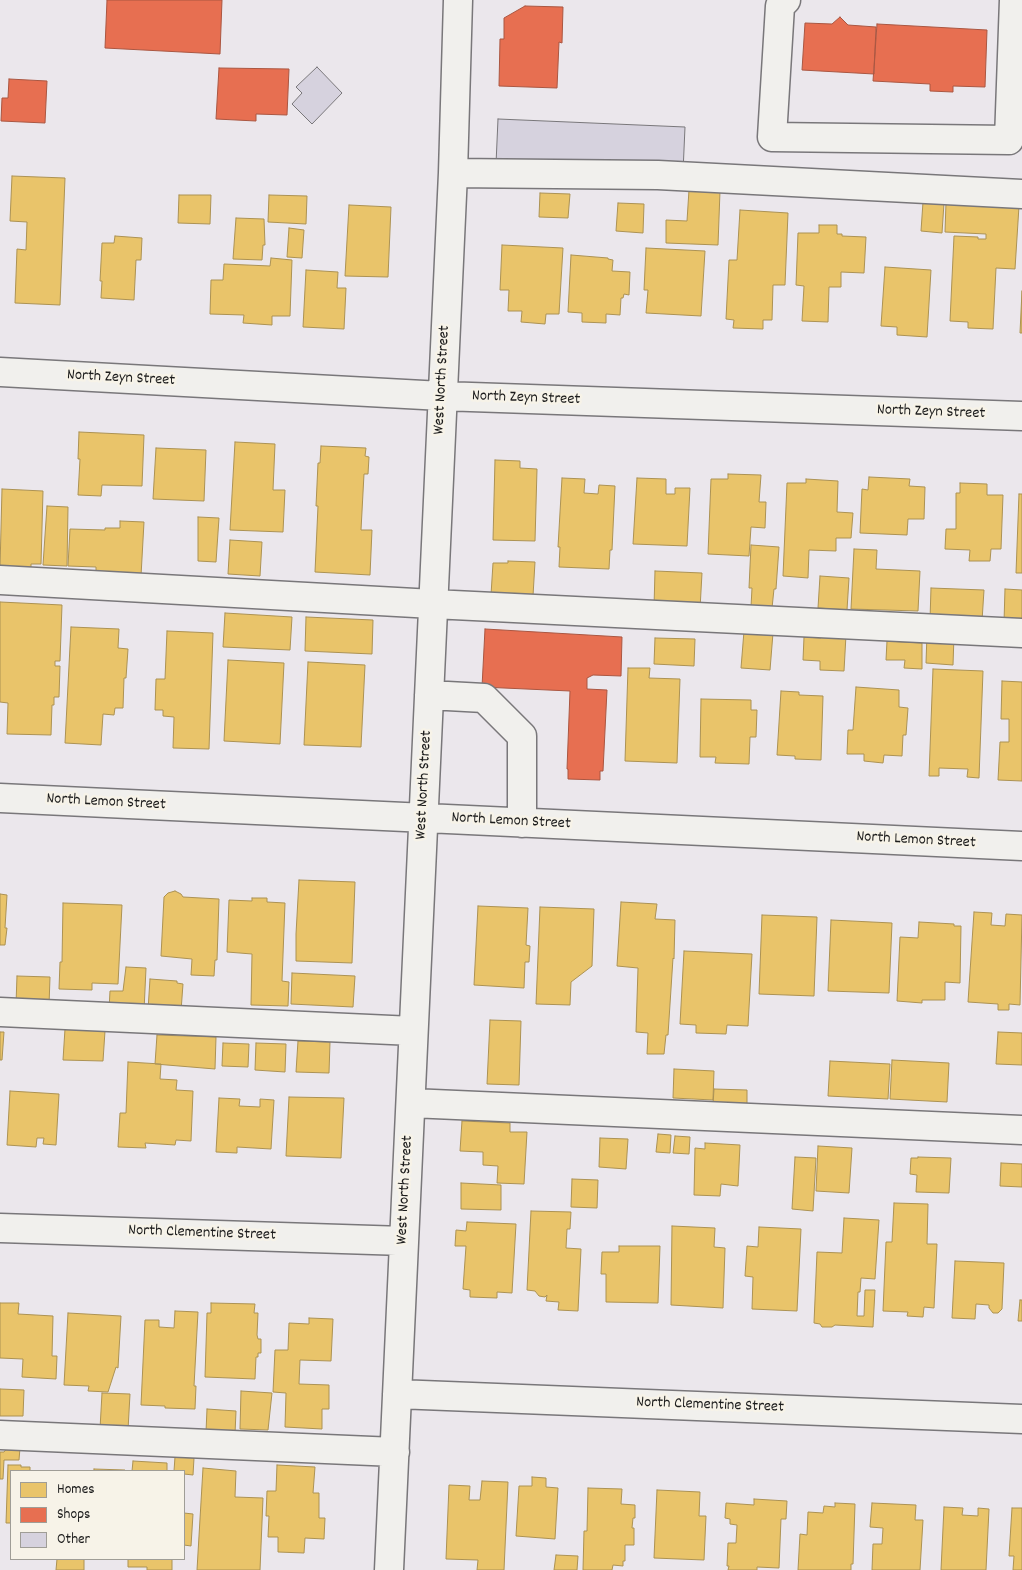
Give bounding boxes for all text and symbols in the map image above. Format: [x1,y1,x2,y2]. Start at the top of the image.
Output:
street label: West North Street [431,325,455,435]
street label: North Zeyn Street [66,367,176,391]
street label: North Zeyn Street [472,388,580,410]
street label: North Zeyn Street [877,402,985,424]
street label: West North Street [413,730,437,840]
street label: North Lemon Street [46,790,166,816]
street label: North Lemon Street [451,809,571,835]
street label: North Lemon Street [856,828,976,854]
street label: West North Street [394,1135,418,1245]
street label: North Clementine Street [128,1222,276,1246]
street label: North Clementine Street [636,1394,784,1418]
legend [10,1470,185,1560]
text: Homes [57,1479,95,1501]
text: Shops [57,1504,90,1526]
text: Other [57,1529,90,1551]

